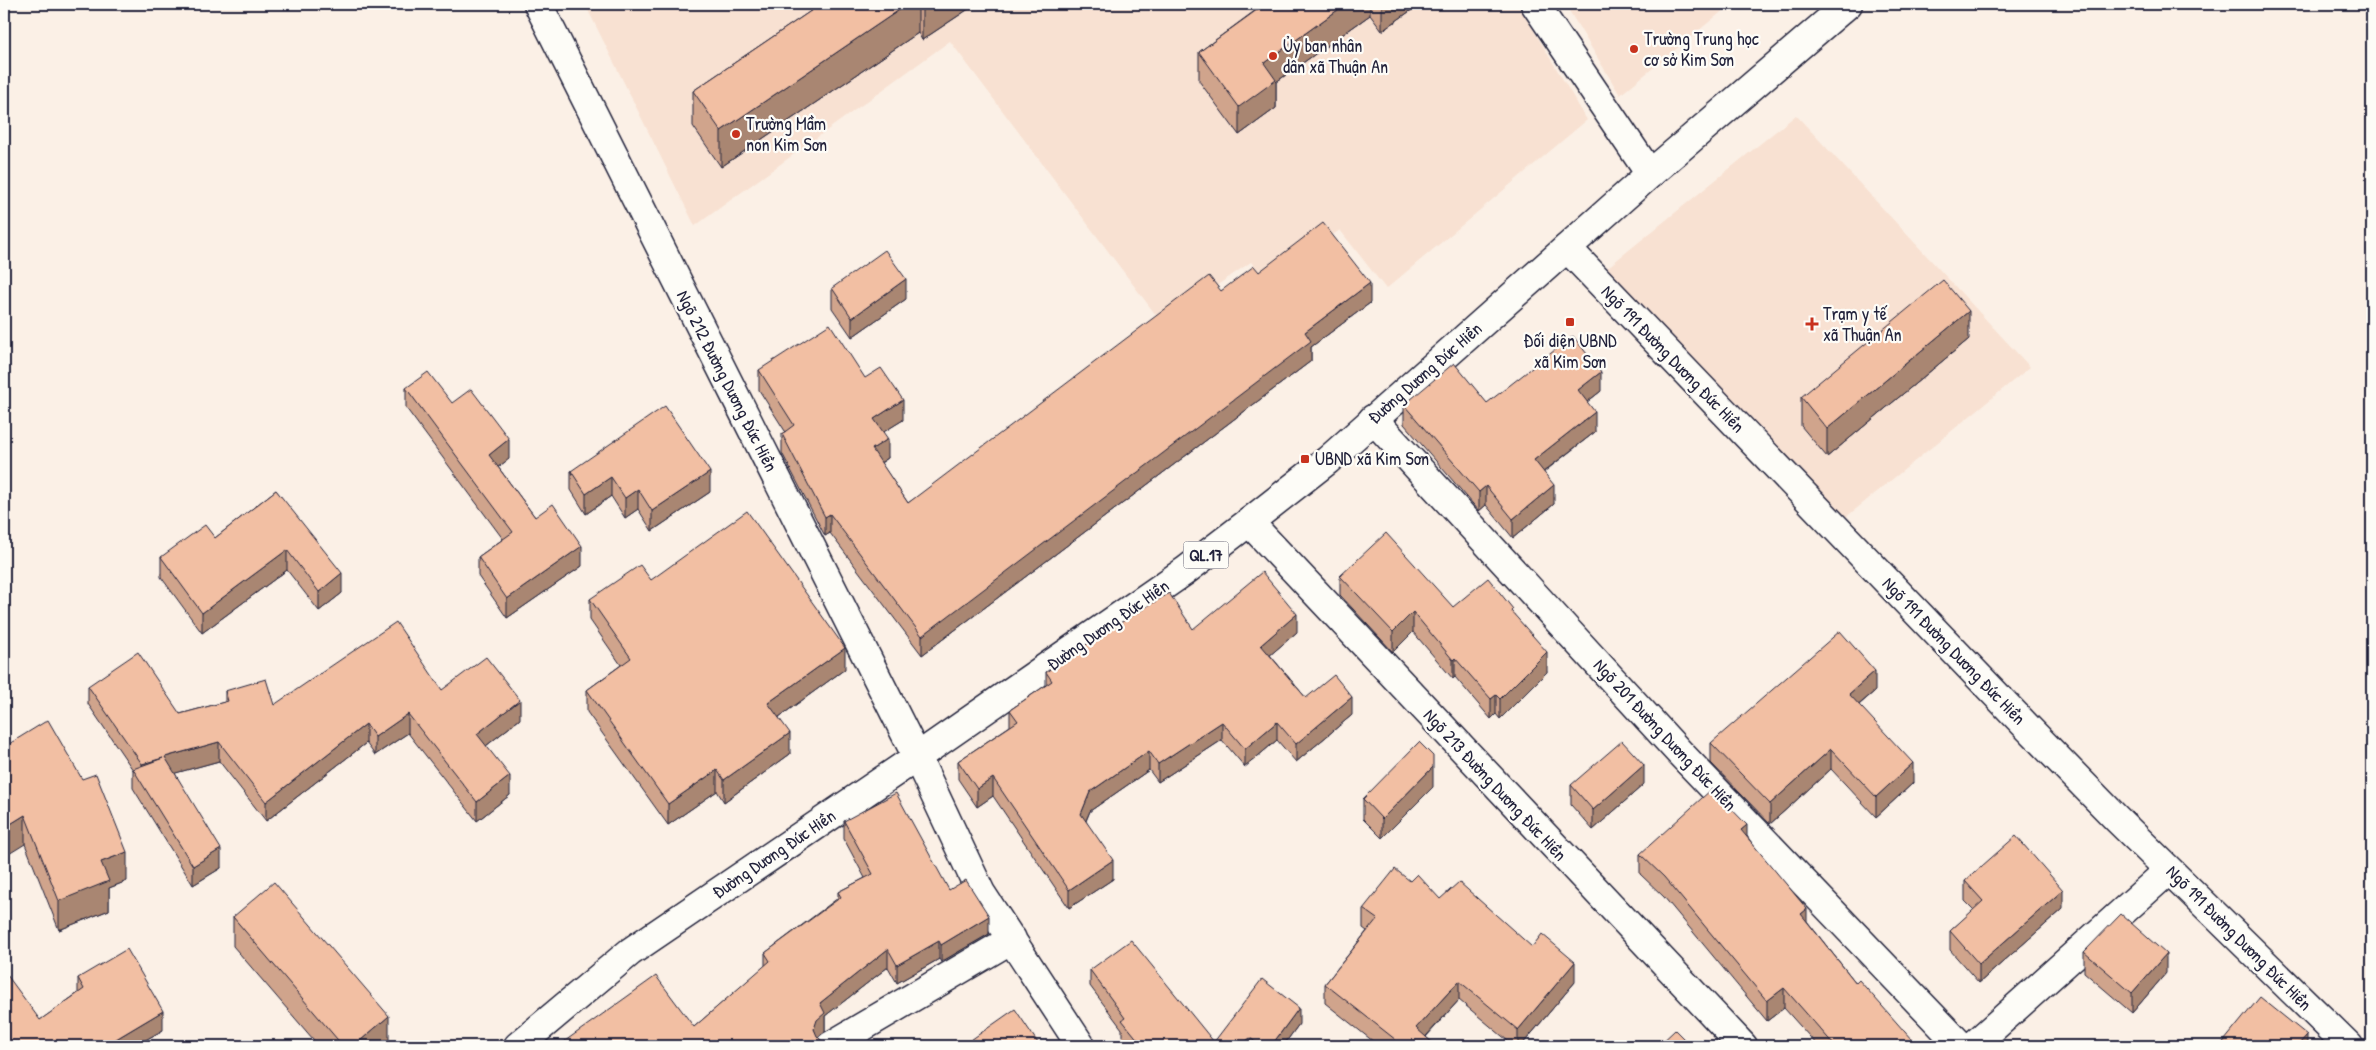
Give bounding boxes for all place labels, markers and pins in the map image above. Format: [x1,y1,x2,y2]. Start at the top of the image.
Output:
place label: Trường Trung học cơ sở Kim Sơn [1644,26,1759,72]
place label: Ủy ban nhân dân xã Thuận An [1283,33,1388,79]
marker: Trường Trung học cơ sở Kim Sơn [1628,43,1640,55]
marker: Ủy ban nhân dân xã Thuận An [1267,50,1279,62]
place label: Trường Mầm non Kim Sơn [746,111,827,157]
marker: Trường Mầm non Kim Sơn [730,128,742,140]
place label: Trạm y tế xã Thuận An [1823,301,1902,347]
marker: Đối diện UBND xã Kim Sơn [1564,316,1576,328]
marker: Trạm y tế xã Thuận An [1805,317,1819,331]
place label: Đối diện UBND xã Kim Sơn [1524,328,1617,374]
place label: UBND xã Kim Sơn [1315,446,1429,471]
marker: UBND xã Kim Sơn [1299,453,1311,465]

